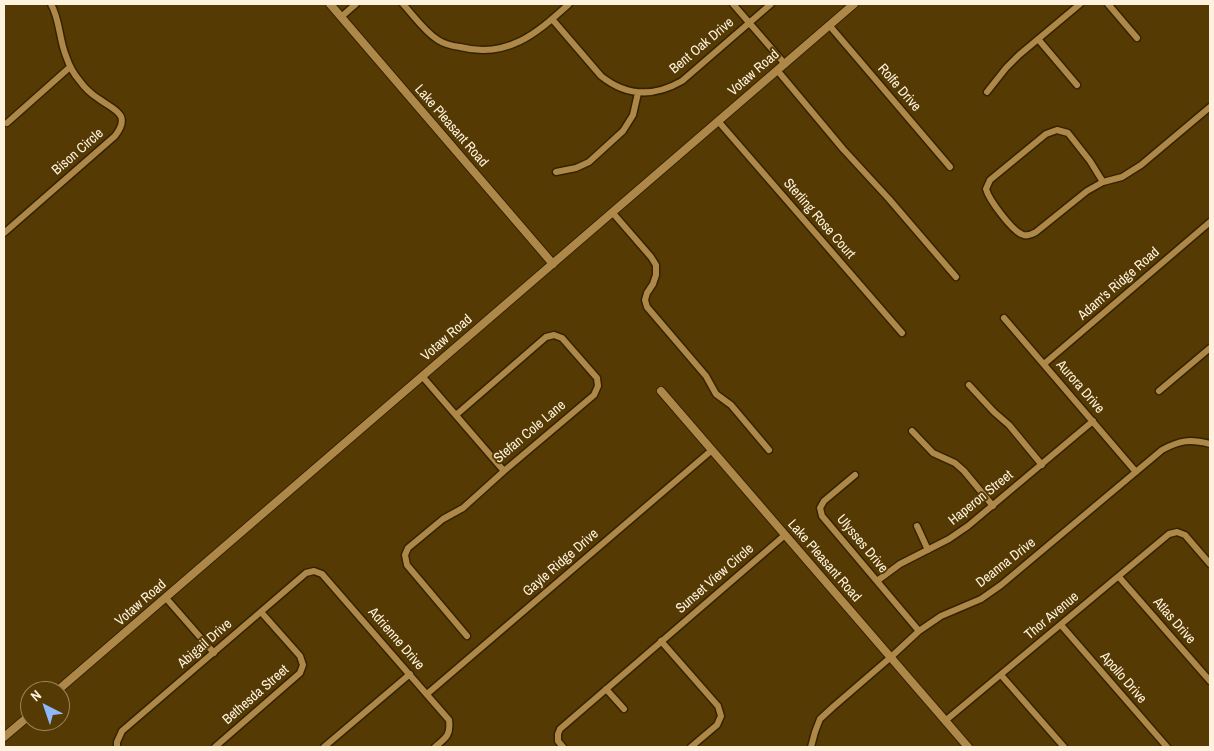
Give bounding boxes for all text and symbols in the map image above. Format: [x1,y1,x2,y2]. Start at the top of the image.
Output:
street label: Bent Oak Drive [667,14,737,78]
street label: Votaw Road [725,46,783,100]
street label: Rolfe Drive [874,61,924,115]
street label: Lake Pleasant Road [411,81,491,171]
street label: Bison Circle [49,125,107,179]
street label: Sterling Rose Court [780,175,858,263]
street label: Adam's Ridge Road [1075,244,1163,324]
street label: Votaw Road [418,311,476,365]
street label: Aurora Drive [1052,357,1108,417]
street label: Stefan Cole Lane [491,397,569,467]
street label: Haperon Street [945,467,1017,529]
street label: Ulysses Drive [833,511,891,577]
street label: Lake Pleasant Road [784,516,864,606]
street label: Gayle Ridge Drive [520,526,602,600]
street label: Deanna Drive [973,535,1039,591]
street label: Sunset View Circle [673,541,757,617]
street label: Votaw Road [112,576,170,630]
street label: Thor Avenue [1021,589,1083,643]
street label: Atlas Drive [1149,594,1199,648]
street label: Adrienne Drive [364,604,428,674]
street label: Abigail Drive [174,616,236,672]
street label: Apollo Drive [1096,649,1150,707]
street label: Bethesda Street [219,662,293,728]
north arrow [20,681,70,731]
text: N [27,686,45,705]

